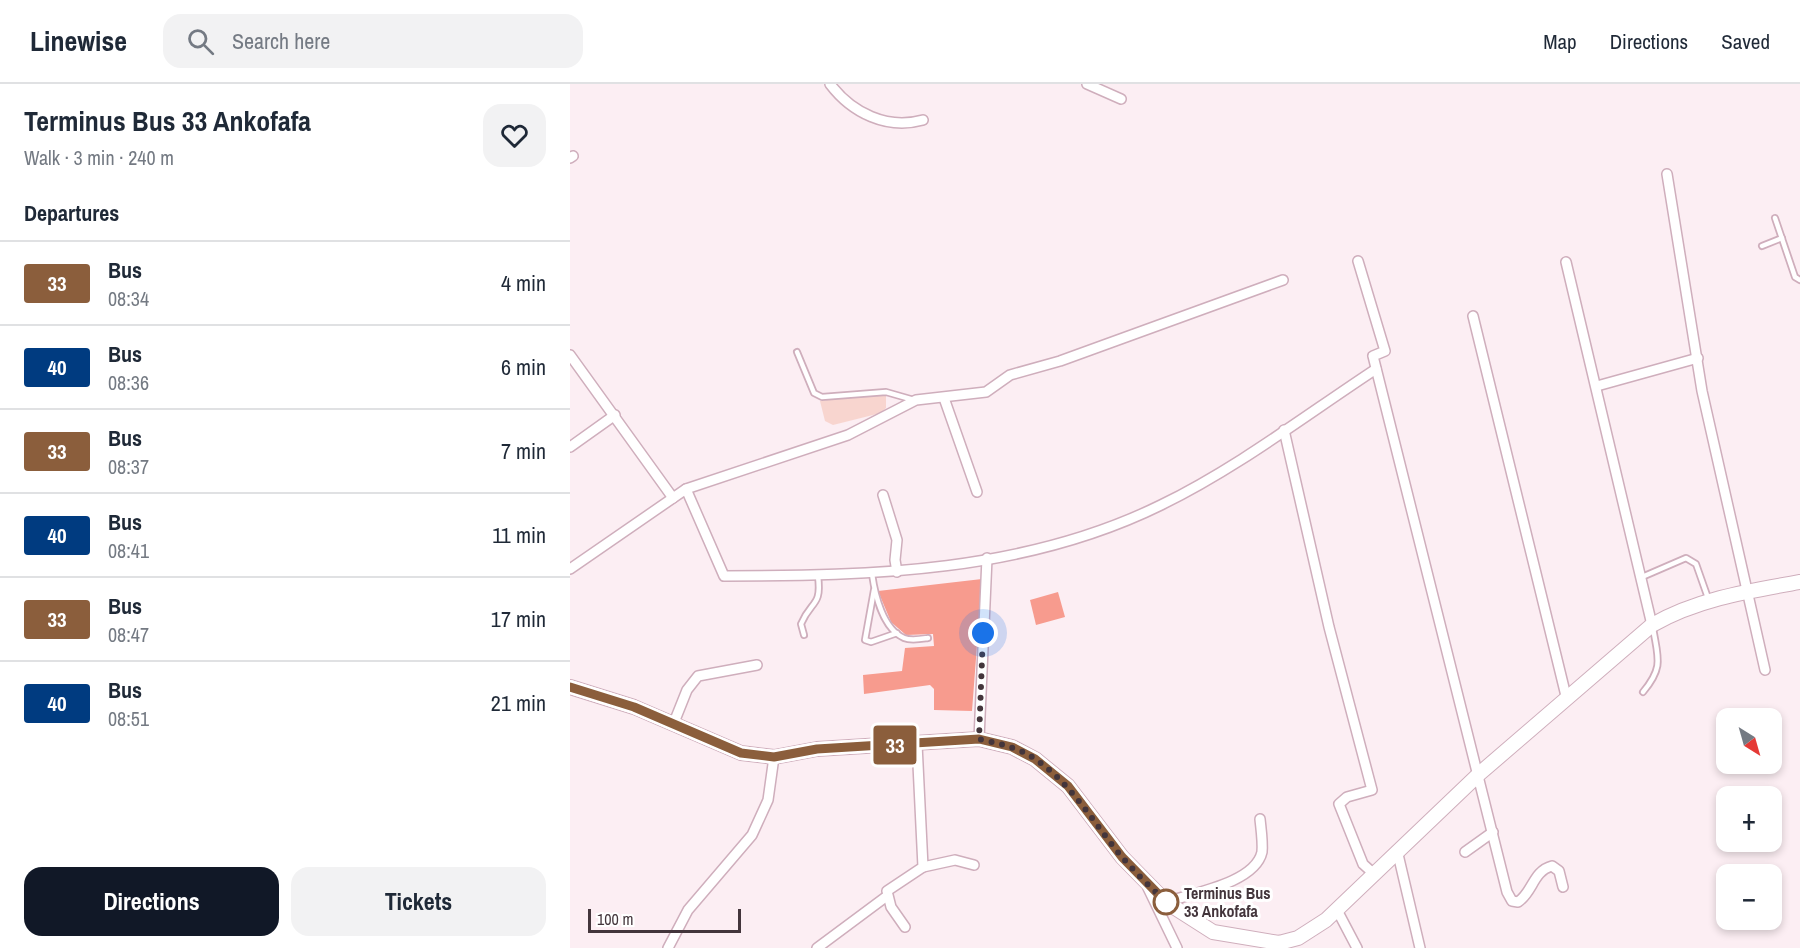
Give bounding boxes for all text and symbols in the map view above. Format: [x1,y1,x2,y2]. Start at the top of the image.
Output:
search box [163,14,583,68]
text: Linewise [30,22,127,60]
icon: search [184,25,217,58]
text: Search here [232,26,330,56]
text: Map [1543,27,1577,56]
text: Directions [1610,27,1688,56]
text: Saved [1721,27,1770,56]
text: Terminus Bus 33 Ankofafa [24,102,311,140]
button: heart [483,104,546,167]
text: Walk · 3 min · 240 m [24,144,174,171]
text: Departures [24,198,119,228]
text: Bus [108,255,142,285]
text: 4 min [501,268,546,298]
text: 33 [47,269,67,298]
text: 08:34 [108,285,149,312]
text: Bus [108,339,142,369]
text: 6 min [501,352,546,382]
text: 40 [47,353,67,382]
text: 08:36 [108,369,149,396]
text: Bus [108,423,142,453]
text: 7 min [501,436,546,466]
text: 33 [47,437,67,466]
text: 08:37 [108,453,149,480]
text: Bus [108,507,142,537]
text: 11 min [492,520,546,550]
text: 40 [47,521,67,550]
text: 08:41 [108,537,149,564]
text: Bus [108,591,142,621]
text: 17 min [491,604,546,634]
text: 33 [47,605,67,634]
your location [968,618,998,648]
text: 08:47 [108,621,149,648]
text: Bus [108,675,142,705]
text: 21 min [491,688,546,718]
text: 40 [47,689,67,718]
text: 08:51 [108,705,149,732]
north arrow [1716,708,1782,774]
map controls [1716,708,1782,930]
line badge: 33 [868,726,922,764]
text: 33 [885,731,905,760]
button: + [1716,786,1782,852]
button: − [1716,864,1782,930]
button: Directions [24,867,279,936]
button: Tickets [291,867,546,936]
place label: Terminus Bus 33 Ankofafa [1184,882,1271,922]
marker: Terminus Bus 33 Ankofafa [1153,889,1179,915]
scale bar [588,906,741,934]
text: 100 m [597,908,633,930]

